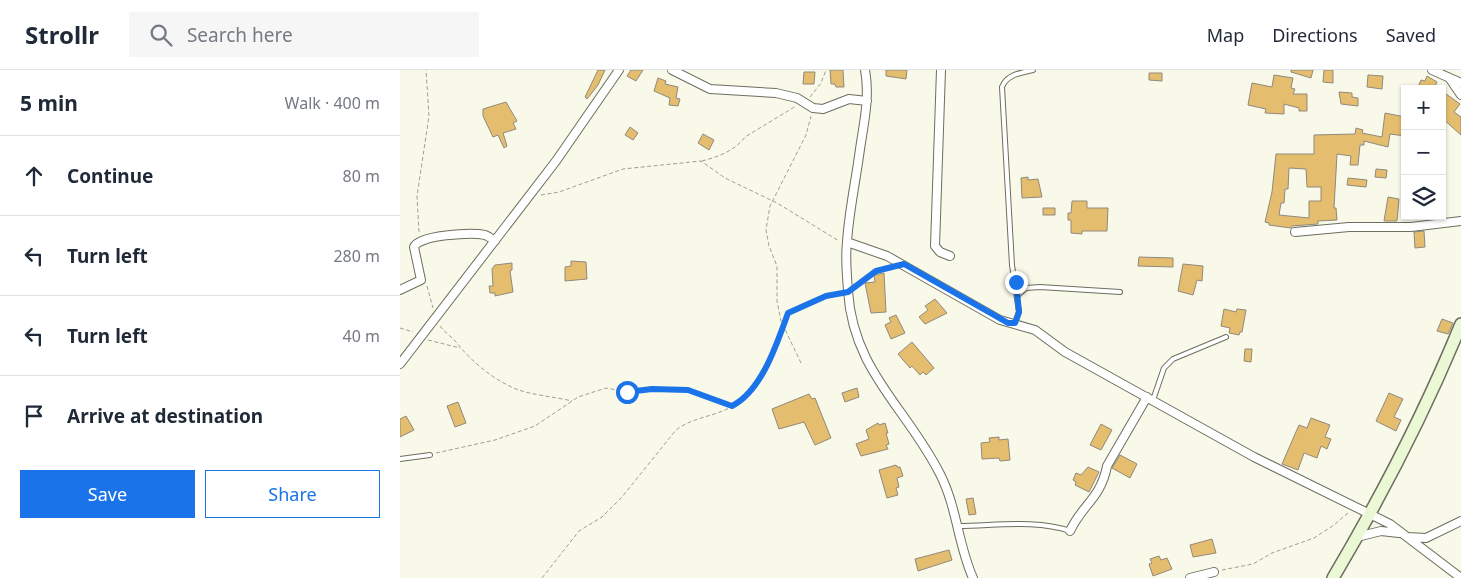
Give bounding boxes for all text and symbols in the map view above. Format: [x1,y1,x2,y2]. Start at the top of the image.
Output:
search box [129,12,479,57]
text: Strollr [25,18,99,51]
icon: search [147,21,175,49]
text: Search here [187,22,293,48]
text: Map [1207,23,1244,47]
text: Directions [1272,23,1358,47]
text: Saved [1386,23,1436,47]
map controls [1401,85,1446,220]
button: + [1401,85,1446,130]
text: 5 min [20,89,78,117]
text: Walk · 400 m [285,92,380,114]
button: − [1401,130,1446,175]
icon: ahead [20,162,48,190]
text: Continue [67,163,153,189]
text: 80 m [343,165,380,187]
button: layers [1401,175,1446,220]
icon: left [20,242,48,270]
text: Turn left [67,243,148,269]
text: 280 m [333,245,380,267]
route end [1005,271,1028,294]
icon: left [20,322,48,350]
text: Turn left [67,323,148,349]
text: 40 m [343,325,380,347]
route start [616,381,639,404]
icon: arrive [20,402,48,430]
text: Arrive at destination [67,403,263,429]
button: Save [20,470,195,518]
button: Share [205,470,380,518]

